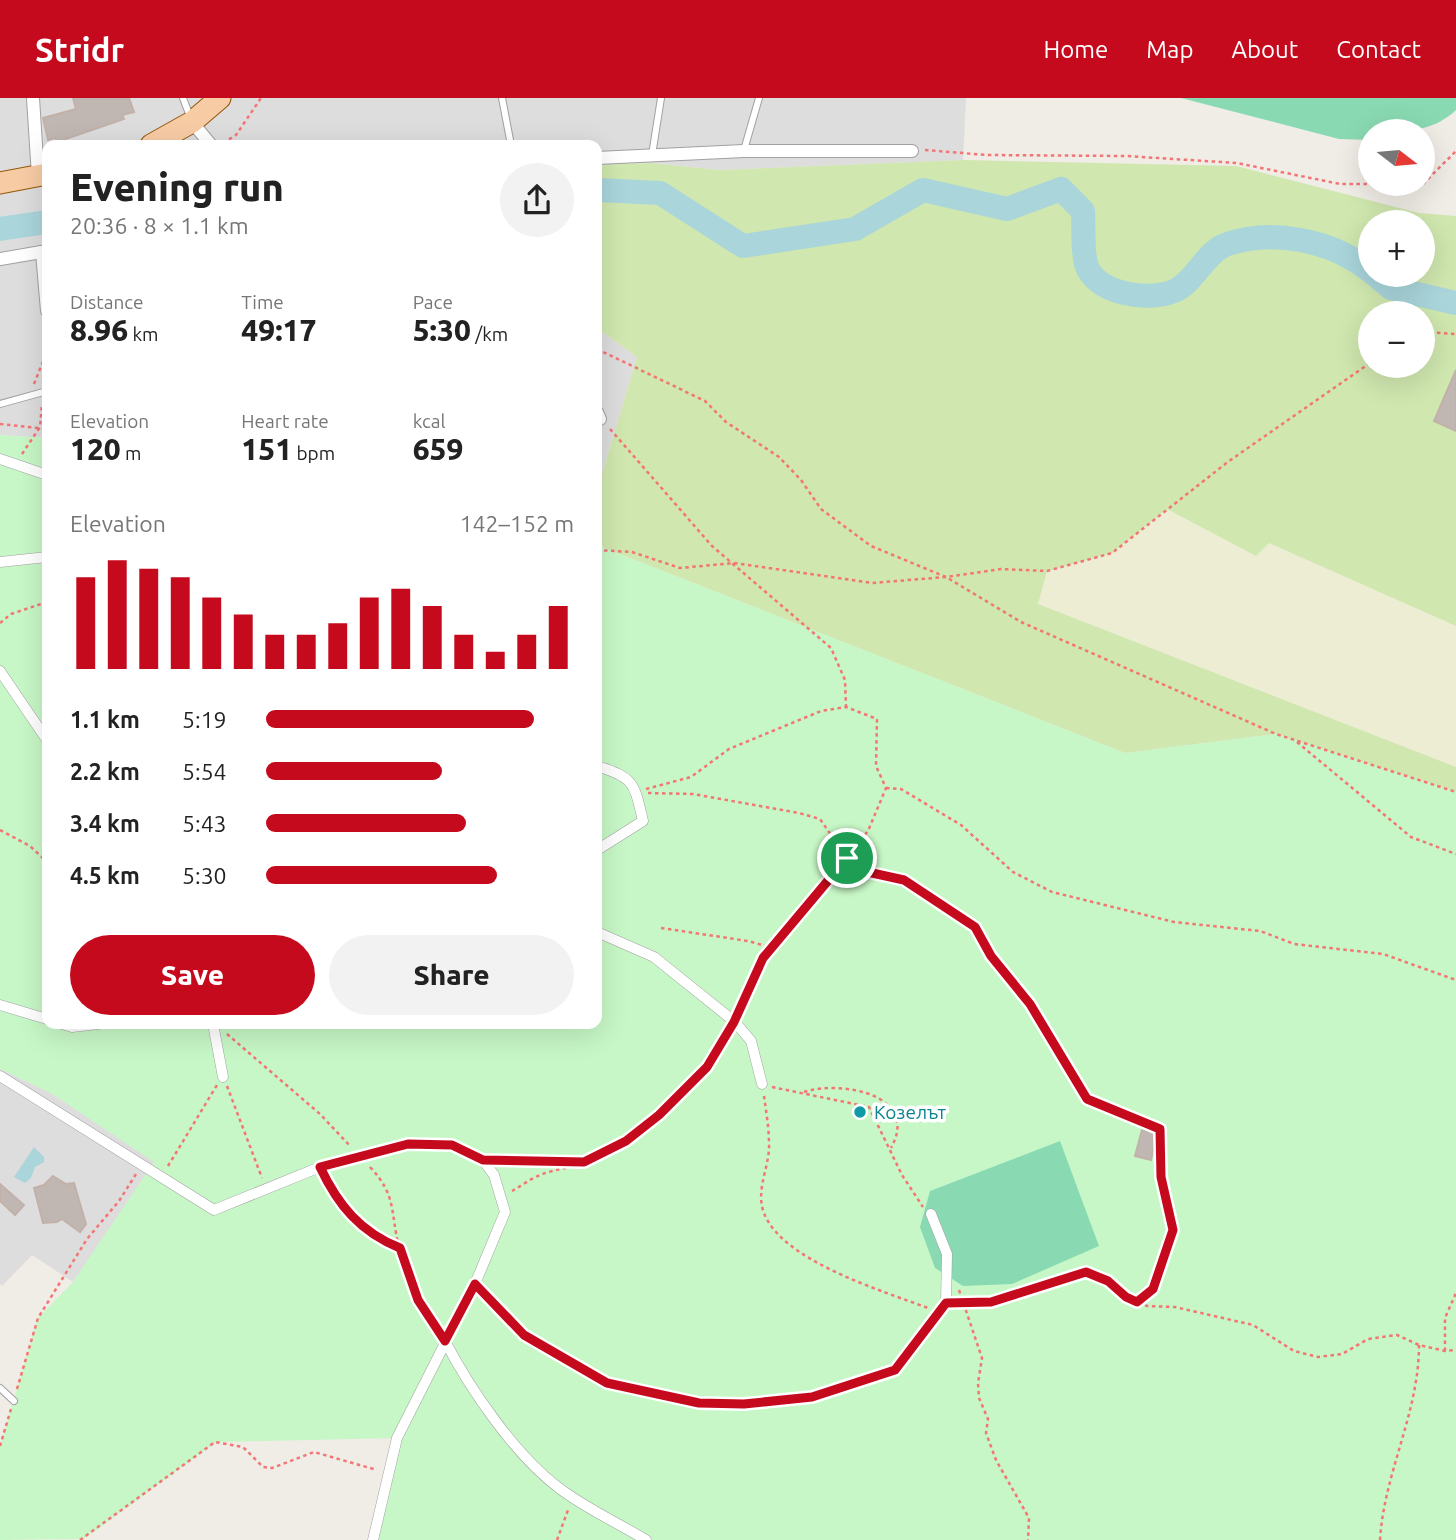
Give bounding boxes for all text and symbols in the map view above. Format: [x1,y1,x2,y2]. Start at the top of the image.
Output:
text: Stridr [35,31,124,68]
text: Home [1043,36,1108,63]
text: Map [1146,36,1193,63]
text: About [1231,36,1298,63]
text: Contact [1336,36,1421,63]
north arrow [1358,119,1435,196]
map controls [1358,119,1435,378]
button: share [500,163,574,237]
text: Evening run [70,166,284,208]
button: + [1358,210,1435,287]
text: 20:36 · 8 × 1.1 km [70,213,249,238]
text: Distance [70,291,144,313]
text: Time [241,291,284,313]
text: Pace [413,291,453,313]
button: − [1358,301,1435,378]
text: 8.96 [70,313,128,347]
text: 49:17 [241,313,316,347]
text: 5:30 [413,313,471,347]
text: km [128,323,158,345]
text: /km [471,323,508,345]
text: Elevation [70,410,149,432]
text: Heart rate [241,410,329,432]
text: kcal [413,410,445,432]
text: 120 [70,432,121,466]
text: 151 [241,432,292,466]
text: 659 [413,432,463,466]
text: m [121,442,142,464]
text: bpm [292,442,335,464]
text: Elevation [70,511,166,536]
text: 142–152 m [460,511,574,536]
text: 1.1 km [70,707,140,732]
text: 5:19 [182,707,227,732]
text: 2.2 km [70,759,140,784]
text: 5:54 [182,759,227,784]
text: 3.4 km [70,811,140,836]
text: 5:43 [182,811,227,836]
pin [817,828,877,888]
icon: arrive [828,839,866,877]
text: 4.5 km [70,863,140,888]
text: 5:30 [182,863,227,888]
button: Save [70,935,315,1015]
button: Share [329,935,574,1015]
place label: Козелът [874,1101,946,1123]
marker: Козелът [852,1104,868,1120]

